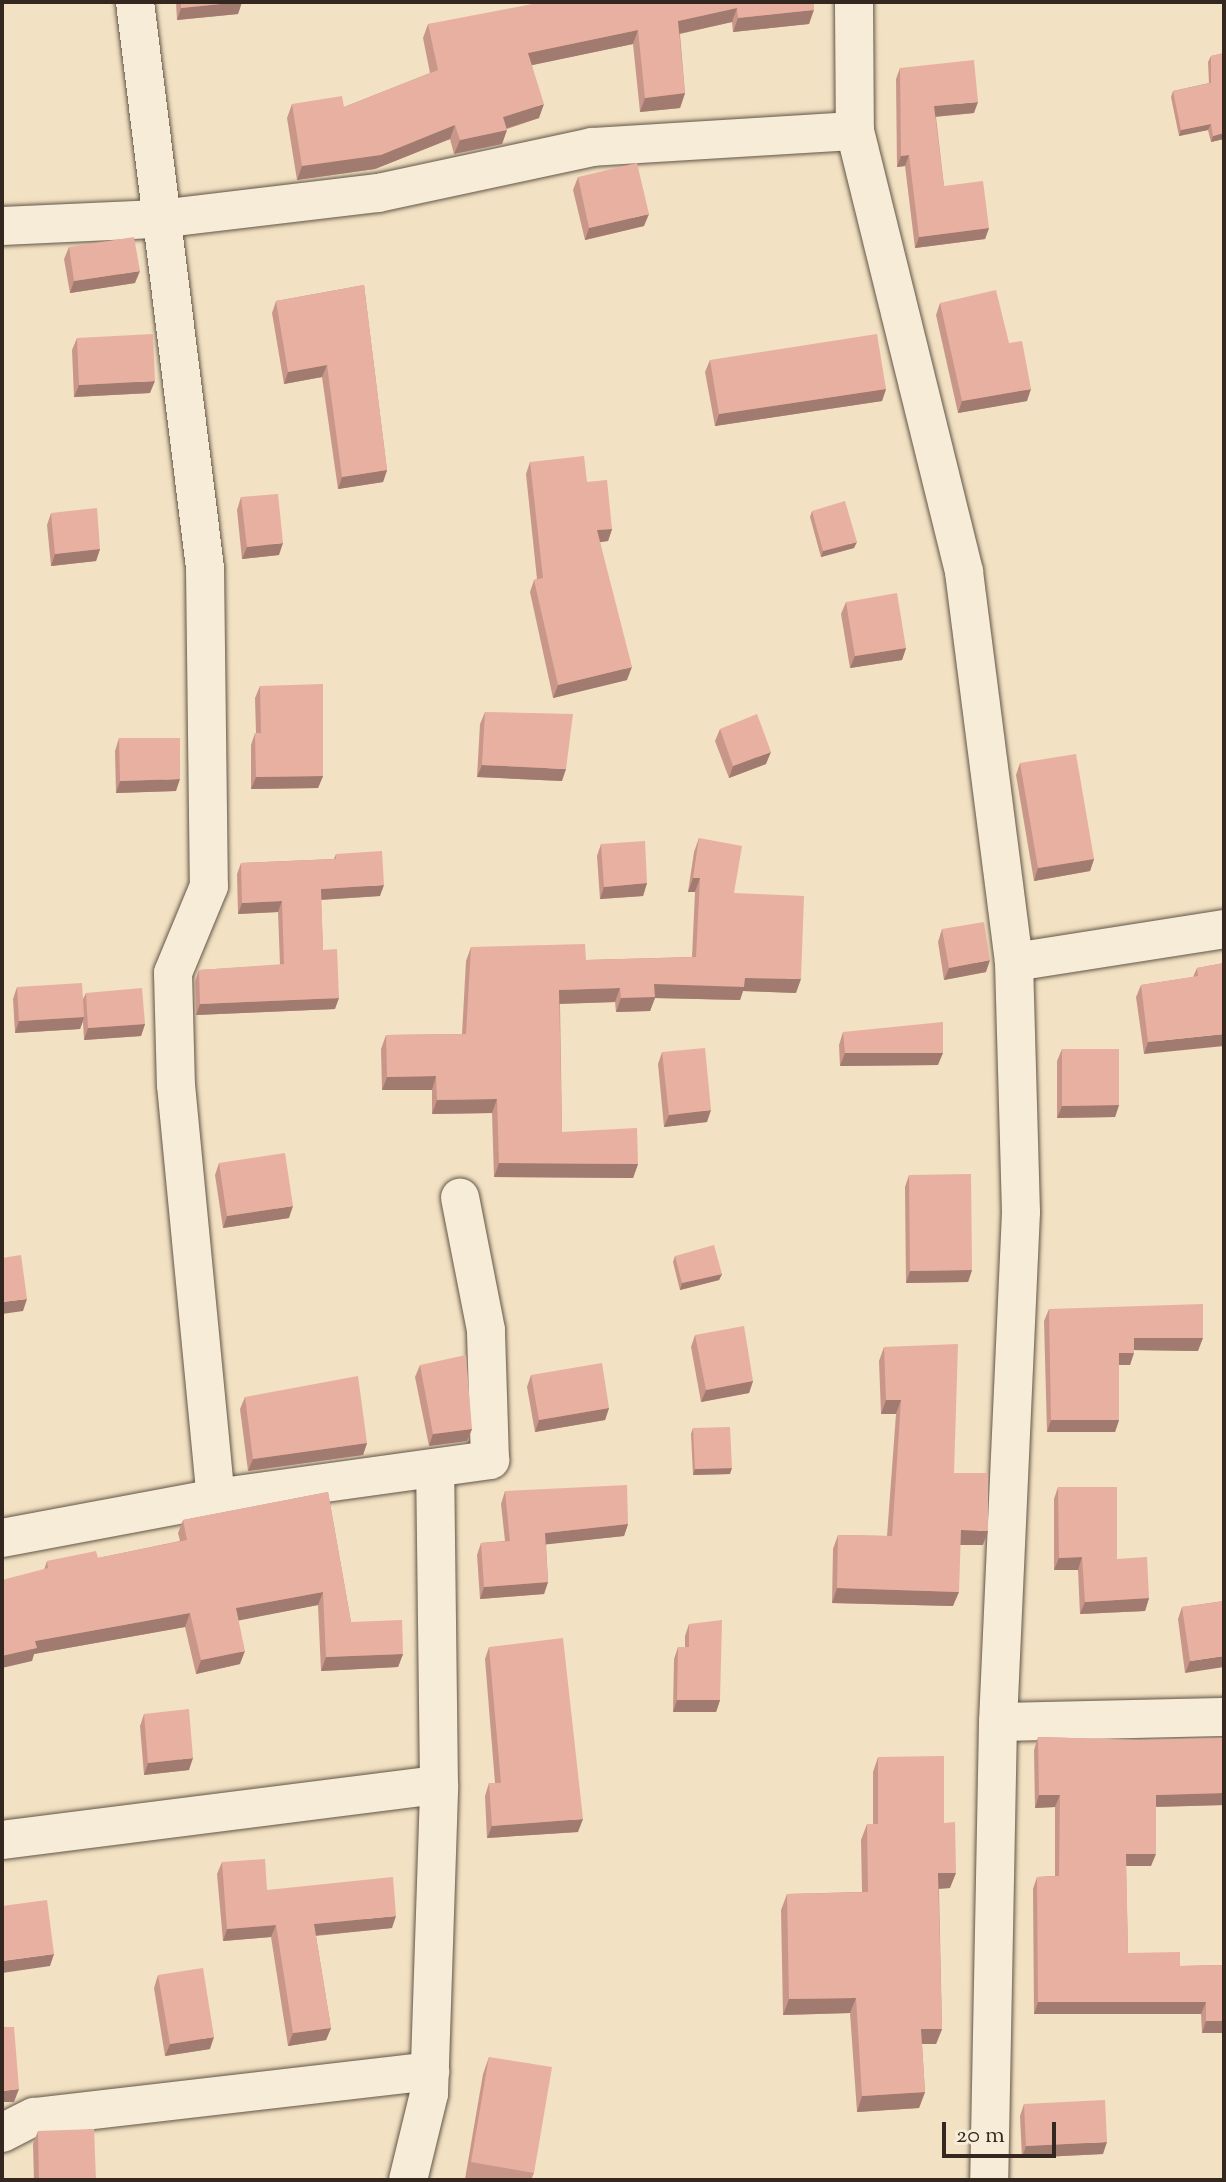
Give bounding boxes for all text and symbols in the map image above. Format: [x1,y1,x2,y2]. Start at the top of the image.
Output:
scale bar [946,2106,1060,2156]
text: 20 m [956,2119,1005,2153]

